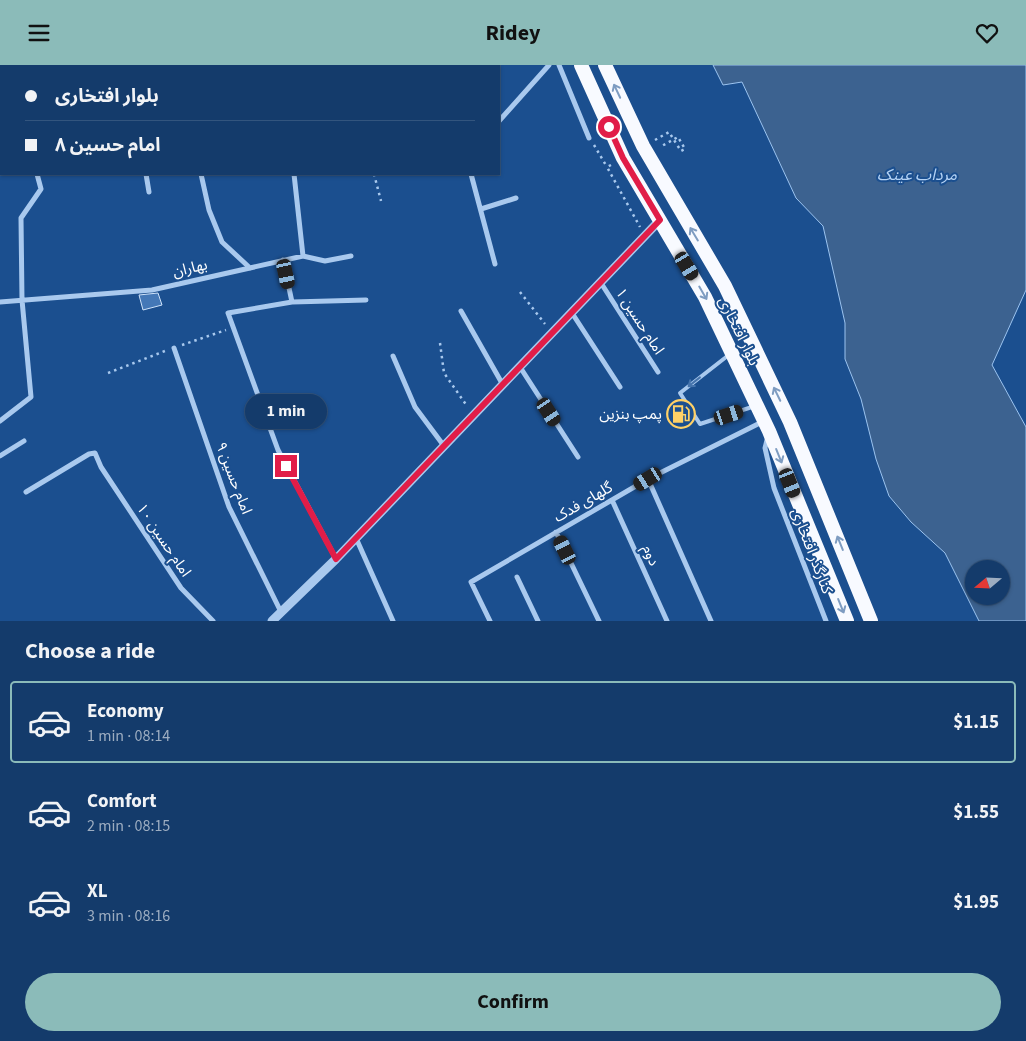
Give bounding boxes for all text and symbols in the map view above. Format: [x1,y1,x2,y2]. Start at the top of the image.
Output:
text: Ridey [486,17,540,49]
icon: menu [25,19,53,47]
icon: heart [973,19,1001,47]
text: بلوار افتخاری [55,83,159,110]
one-way arrow [612,84,622,99]
route start [598,116,620,138]
text: امام حسین ۸ [55,132,161,159]
water label: مرداب عینک [877,164,958,186]
one-way arrow [689,227,699,241]
car [672,249,701,283]
street label: بهاران [171,254,210,283]
car [275,258,296,290]
street label: امام حسین ۱ [610,284,669,359]
one-way arrow [698,285,708,299]
street label: بلوار افتخاری [713,293,764,369]
one-way arrow [687,377,700,388]
one-way arrow [772,387,781,402]
callout: 1 min [245,393,327,429]
car [534,395,563,429]
fuel station icon: پمپ بنزین [666,399,696,429]
text: 1 min [267,400,305,422]
car [712,403,745,427]
place label: پمپ بنزین [599,404,662,425]
street label: امام حسین ۹ [210,439,257,517]
one-way arrow [776,448,785,463]
route end [275,455,297,477]
car [631,465,664,493]
car [777,466,802,500]
street label: گلهای فدک [550,477,617,528]
street label: امام حسین ۱۰ [131,499,196,581]
street label: کنارگذر افتخاری [786,505,838,598]
car [551,533,578,567]
one-way arrow [834,536,843,551]
street label: دوم [637,541,664,569]
north arrow [965,560,1010,605]
map controls [965,560,1010,605]
one-way arrow [836,598,846,613]
text: Choose a ride [25,635,155,667]
text: Economy [87,698,164,725]
icon: car [27,700,72,745]
text: $1.15 [953,709,999,736]
text: 1 min · 08:14 [87,725,170,747]
text: Comfort [87,788,157,815]
icon: car [27,790,72,835]
text: $1.55 [953,799,999,826]
text: 2 min · 08:15 [87,815,170,837]
text: XL [87,878,108,905]
icon: car [27,880,72,925]
text: $1.95 [953,889,999,916]
text: 3 min · 08:16 [87,905,170,927]
button: Confirm [25,973,1001,1031]

